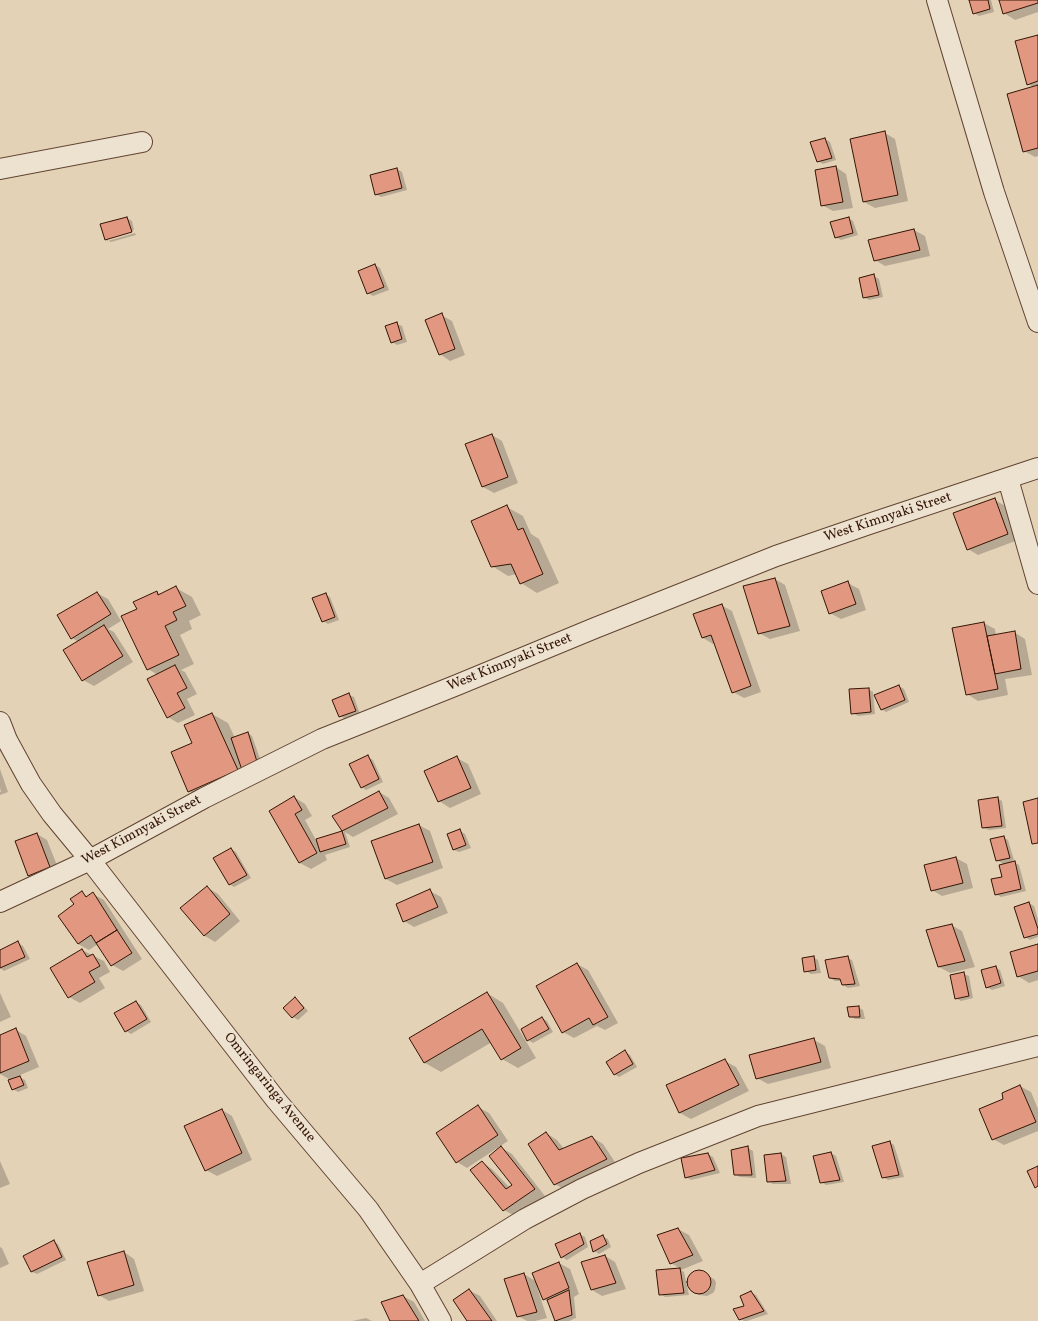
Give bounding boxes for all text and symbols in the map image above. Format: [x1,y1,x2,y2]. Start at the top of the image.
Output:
street label: West Kimnyaki Street [822,489,954,547]
street label: West Kimnyaki Street [445,630,575,696]
street label: West Kimnyaki Street [79,792,205,870]
street label: Omringaringa Avenue [220,1030,318,1146]

